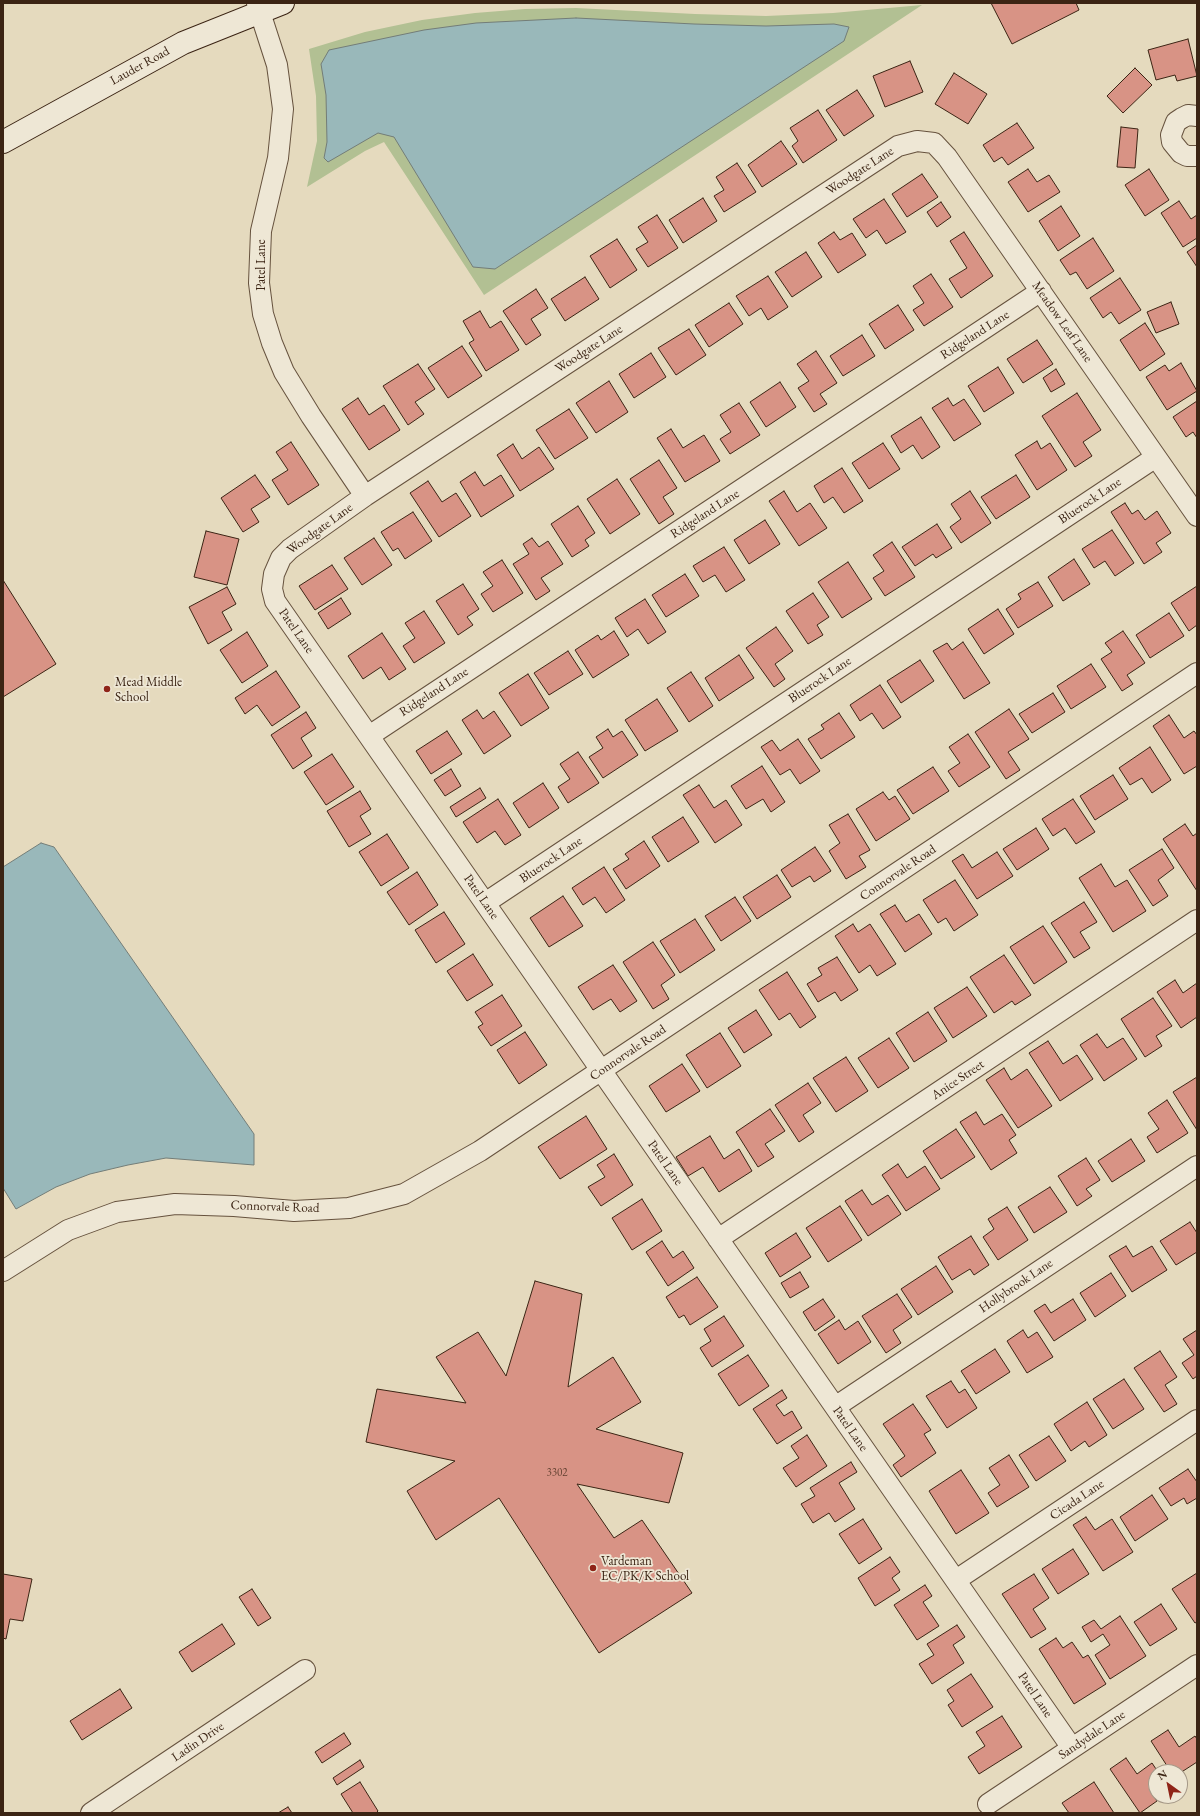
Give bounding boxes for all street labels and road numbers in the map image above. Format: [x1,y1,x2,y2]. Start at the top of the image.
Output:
street label: Lauder Road [108,43,172,89]
street label: Woodgate Lane [823,143,897,199]
street label: Patel Lane [253,239,269,291]
street label: Meadow Leaf Lane [1028,278,1096,366]
street label: Ridgeland Lane [938,307,1012,363]
street label: Woodgate Lane [552,321,626,377]
street label: Bluerock Lane [1056,474,1124,528]
street label: Ridgeland Lane [668,486,742,542]
street label: Woodgate Lane [284,500,356,558]
street label: Patel Lane [275,606,317,656]
street label: Bluerock Lane [786,653,854,707]
street label: Ridgeland Lane [397,664,471,720]
street label: Bluerock Lane [517,833,585,887]
street label: Connorvale Road [857,842,939,904]
street label: Patel Lane [460,872,502,922]
street label: Connorvale Road [587,1022,669,1084]
street label: Anice Street [929,1057,987,1103]
street label: Patel Lane [644,1138,686,1188]
street label: Connorvale Road [230,1198,320,1216]
street label: Hollybrook Lane [976,1256,1056,1316]
street label: Patel Lane [829,1404,871,1454]
street label: Cicada Lane [1047,1476,1107,1524]
street label: Patel Lane [1014,1669,1056,1721]
street label: Sandydale Lane [1056,1707,1128,1763]
street label: Ladin Drive [169,1719,227,1765]

